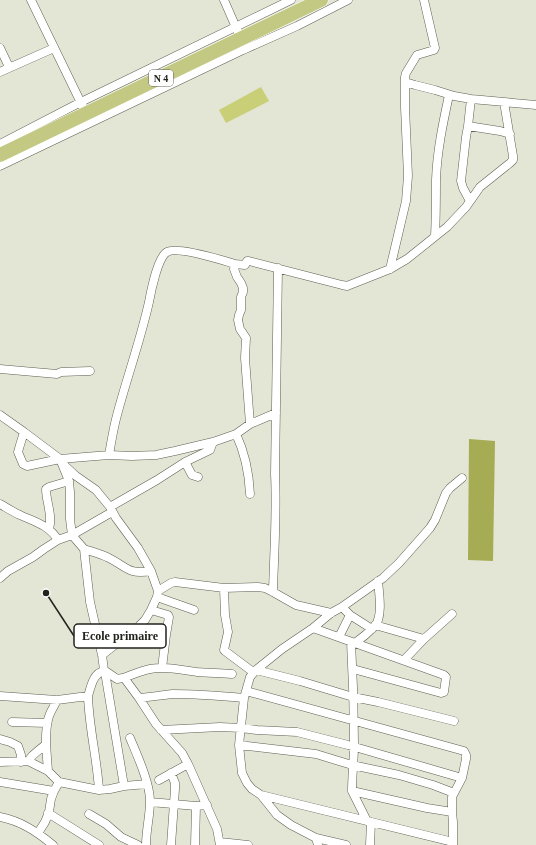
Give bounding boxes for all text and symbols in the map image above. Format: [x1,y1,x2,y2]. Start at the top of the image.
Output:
road number: N 4 [149,70,173,86]
callout: Ecole primaire [74,624,166,648]
text: Ecole primaire [82,629,159,643]

